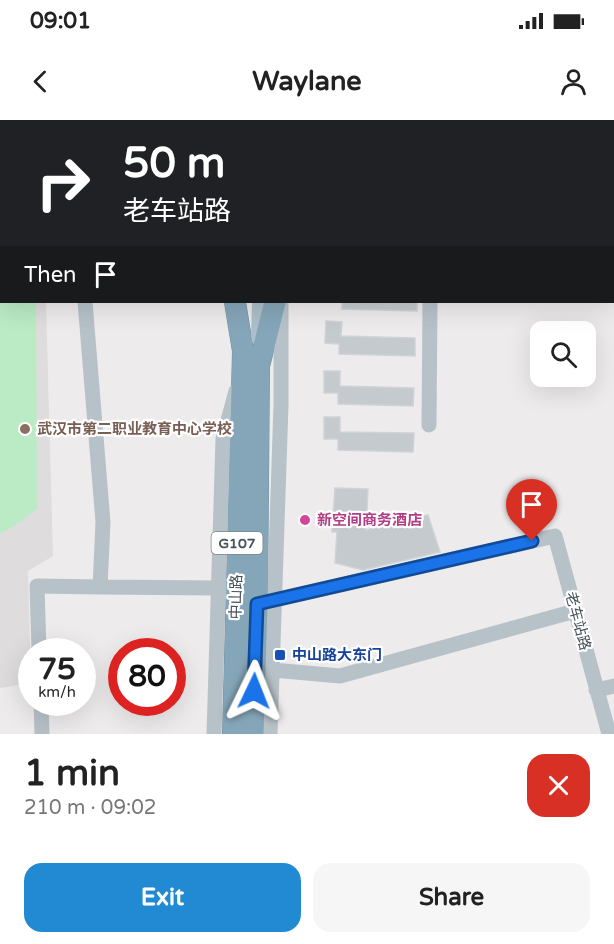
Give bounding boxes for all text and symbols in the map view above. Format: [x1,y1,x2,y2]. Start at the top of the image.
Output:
text: 09:01 [30,8,91,34]
icon: back [24,65,57,98]
text: Waylane [252,65,362,98]
icon: person [557,65,590,98]
text: 50 m [123,138,225,189]
icon: right [24,144,102,222]
text: 老车站路 [123,195,231,228]
icon: arrive [89,258,122,291]
text: Then [24,262,77,288]
map controls [530,321,596,387]
button: search [530,321,596,387]
place label: 武汉市第二职业教育中心学校 [37,420,232,438]
marker: 武汉市第二职业教育中心学校 [18,422,32,436]
pin [506,479,557,541]
icon: arrive [515,488,548,521]
place label: 新空间商务酒店 [317,511,422,529]
marker: 新空间商务酒店 [298,513,312,527]
road number: G107 [212,532,262,554]
street label: 中山路 [227,574,245,620]
street label: 老车站路 [562,590,594,652]
speed limit sign: 80 [108,638,186,716]
place label: 中山路大东门 [292,646,382,664]
marker: 中山路大东门 [273,648,287,662]
text: 75 [38,651,76,688]
position arrow [222,659,286,723]
text: km/h [38,683,76,701]
text: 1 min [24,752,120,795]
button: close [527,754,590,817]
text: 210 m · 09:02 [24,796,156,820]
button: Exit [24,863,301,932]
button: Share [313,863,590,932]

